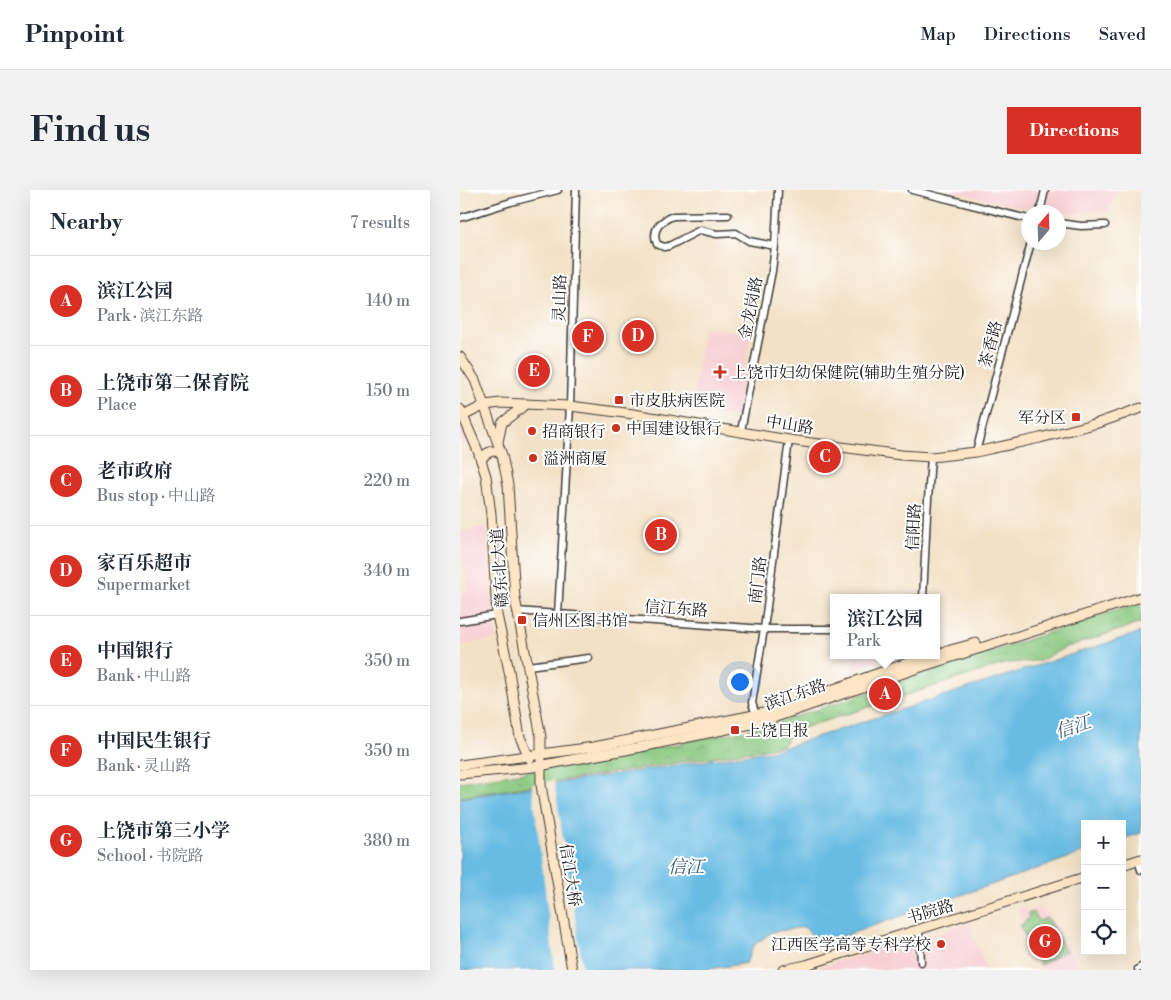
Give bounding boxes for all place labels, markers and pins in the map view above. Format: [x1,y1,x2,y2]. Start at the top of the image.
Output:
pin: D [622,317,654,355]
pin: F [572,318,604,356]
pin: E [518,352,550,390]
place label: 上饶市妇幼保健院(辅助生殖分院) [731,363,965,383]
marker: 上饶市妇幼保健院(辅助生殖分院) [713,365,727,379]
place label: 市皮肤病医院 [629,391,725,411]
marker: 市皮肤病医院 [613,394,625,406]
place label: 军分区 [1018,408,1066,428]
marker: 军分区 [1070,411,1082,423]
place label: 中国建设银行 [626,419,722,439]
place label: 招商银行 [542,422,606,442]
marker: 中国建设银行 [610,422,622,434]
marker: 招商银行 [526,425,538,437]
pin: C [809,438,841,476]
place label: 溢洲商厦 [543,449,607,469]
marker: 溢洲商厦 [527,452,539,464]
pin: B [645,516,677,554]
place label: 信州区图书馆 [532,611,628,631]
marker: 信州区图书馆 [516,614,528,626]
pin: A [869,675,901,713]
place label: 上饶日报 [745,721,809,741]
marker: 上饶日报 [729,724,741,736]
pin: G [1029,923,1061,961]
place label: 江西医学高等专科学校 [771,935,931,955]
marker: 江西医学高等专科学校 [935,938,947,950]

